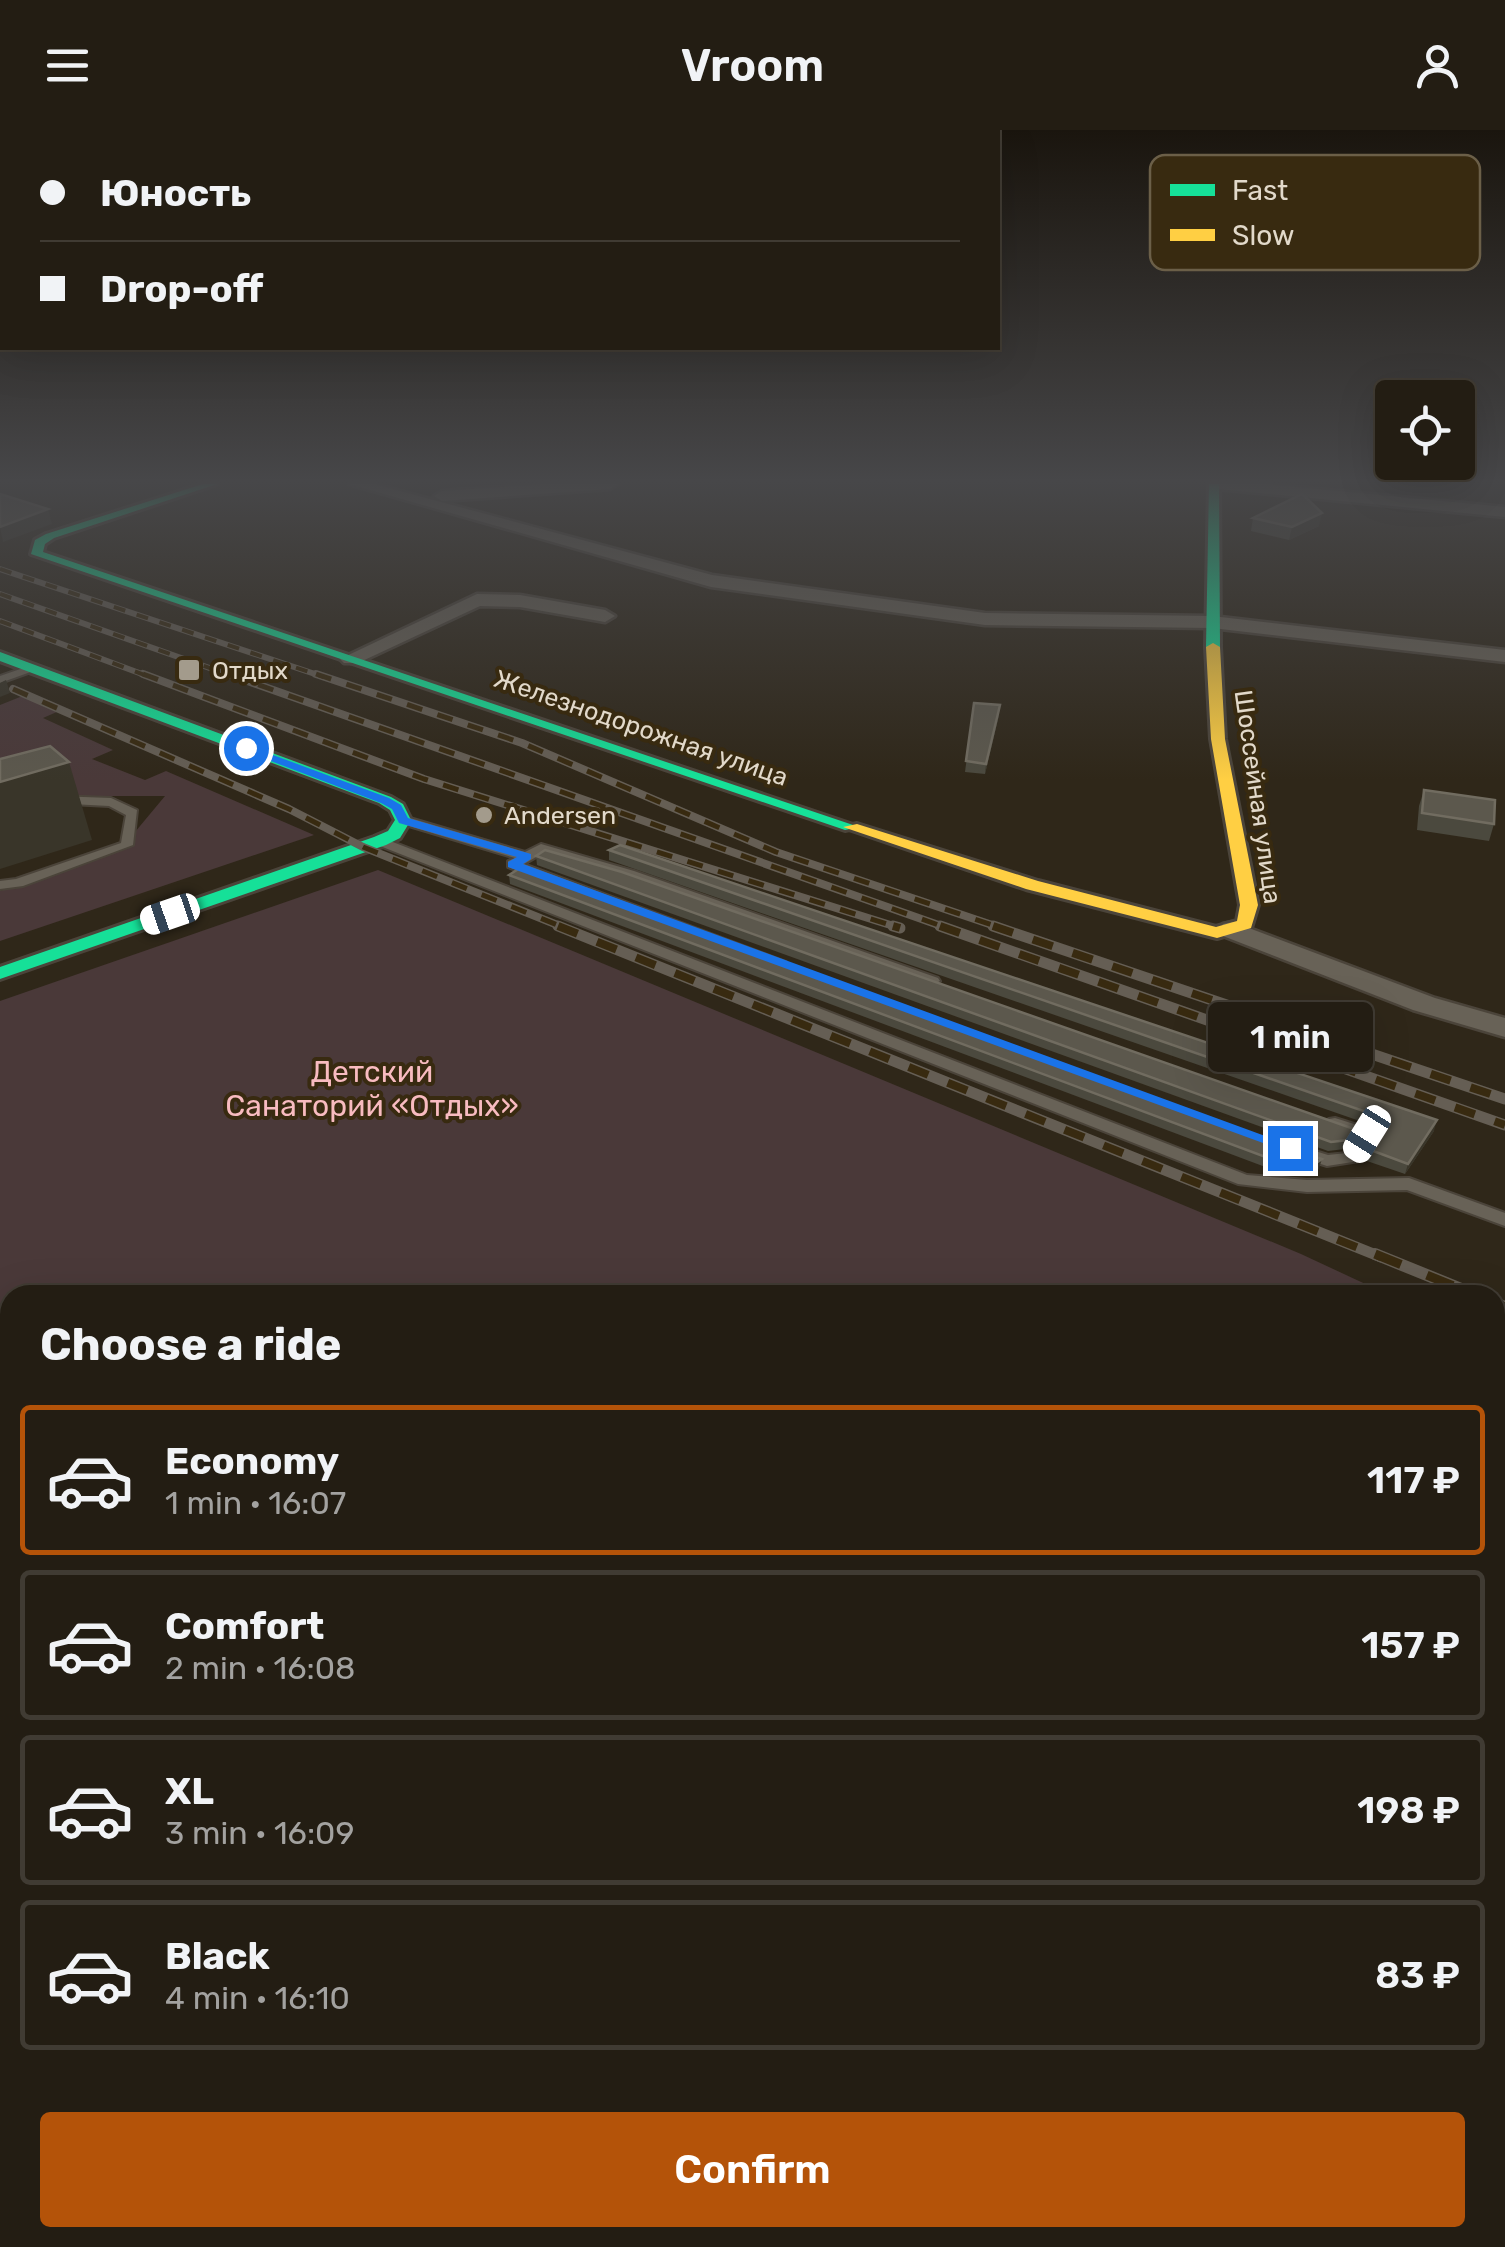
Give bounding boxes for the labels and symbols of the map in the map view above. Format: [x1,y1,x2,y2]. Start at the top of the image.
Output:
legend [1150,155,1480,270]
text: Fast [1232,174,1288,207]
text: Slow [1232,219,1294,252]
place label: Отдых [212,656,288,685]
marker: Отдых [176,657,202,683]
street label: Железнодорожная улица [490,664,792,792]
street label: Шоссейная улица [1229,688,1287,906]
route start [224,726,269,771]
place label: Andersen [504,801,616,830]
marker: Andersen [473,804,495,826]
car [137,890,203,938]
callout: 1 min [1208,1003,1372,1073]
park label: Детский Санаторий «Отдых» [225,1054,519,1124]
car [1338,1101,1396,1167]
route end [1268,1126,1313,1171]

